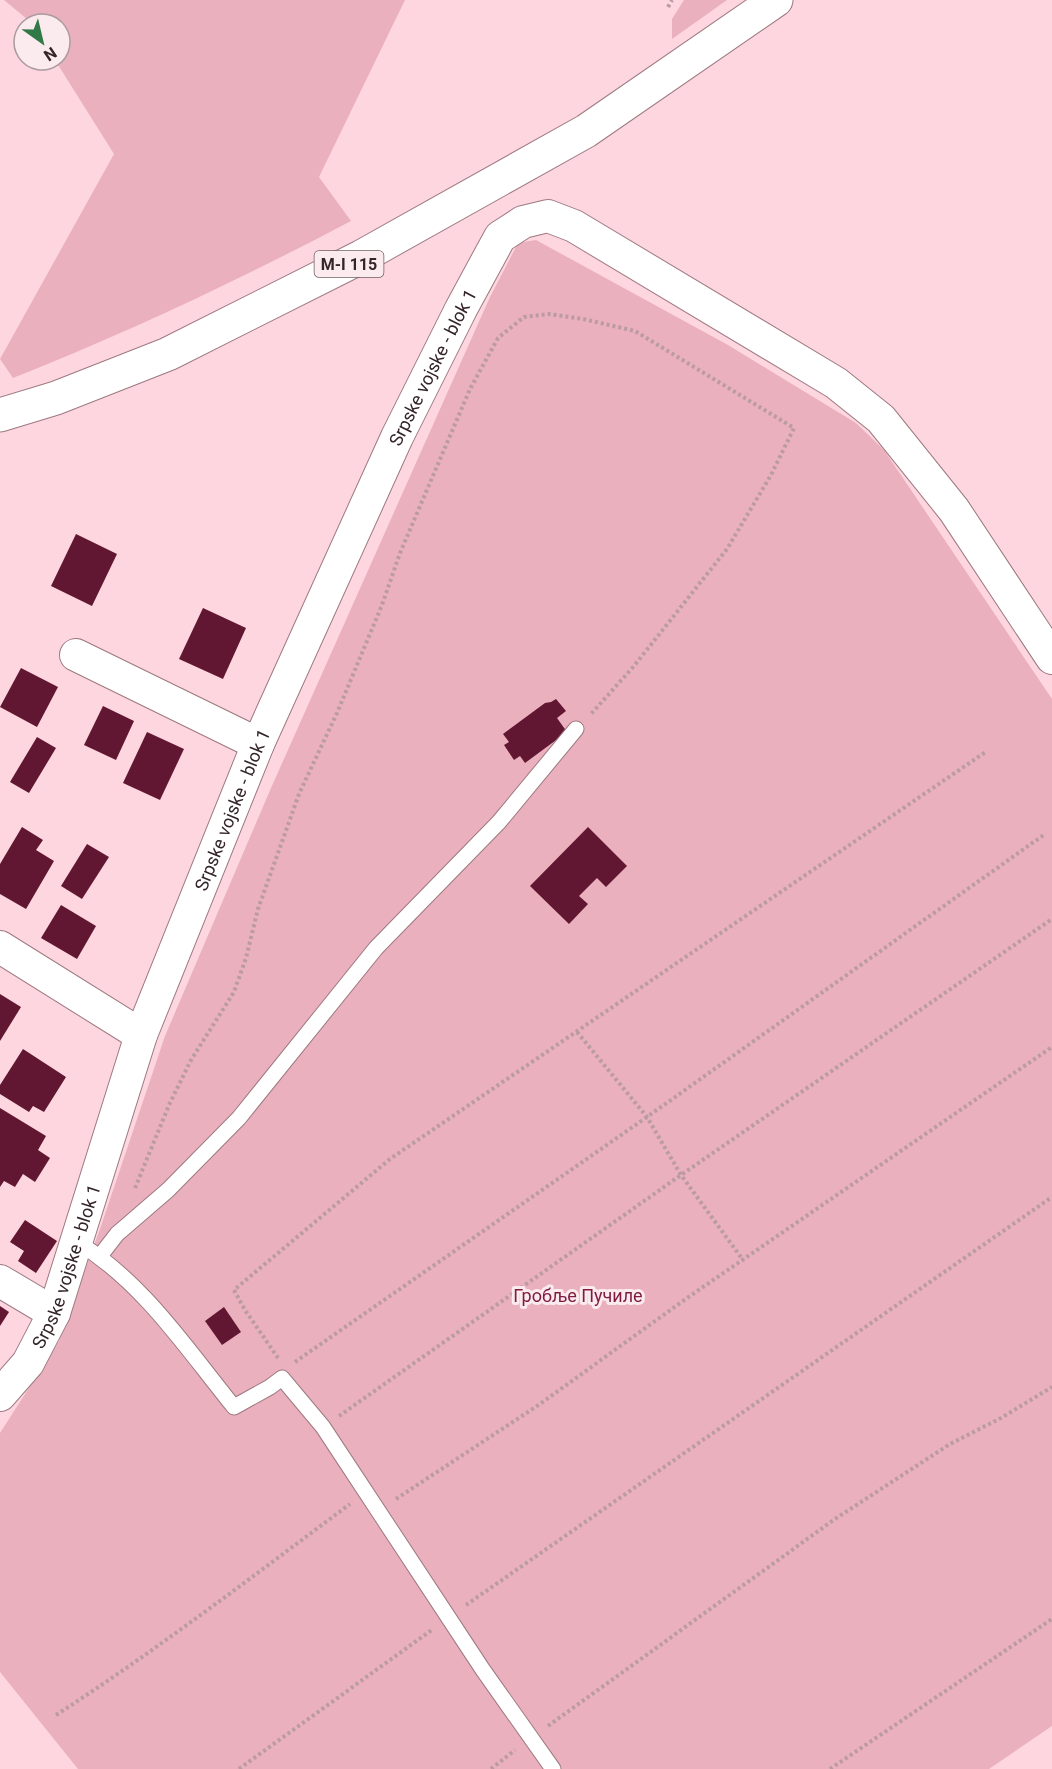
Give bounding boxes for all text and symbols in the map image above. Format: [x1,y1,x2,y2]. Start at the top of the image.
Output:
north arrow [12,12,72,72]
text: N [40,43,60,65]
road number: M-I 115 [314,251,384,277]
street label: Srpske vojske - blok 1 [384,285,480,449]
street label: Srpske vojske - blok 1 [190,726,274,894]
street label: Srpske vojske - blok 1 [27,1182,104,1352]
park label: Гробље Пучиле [513,1285,643,1306]

